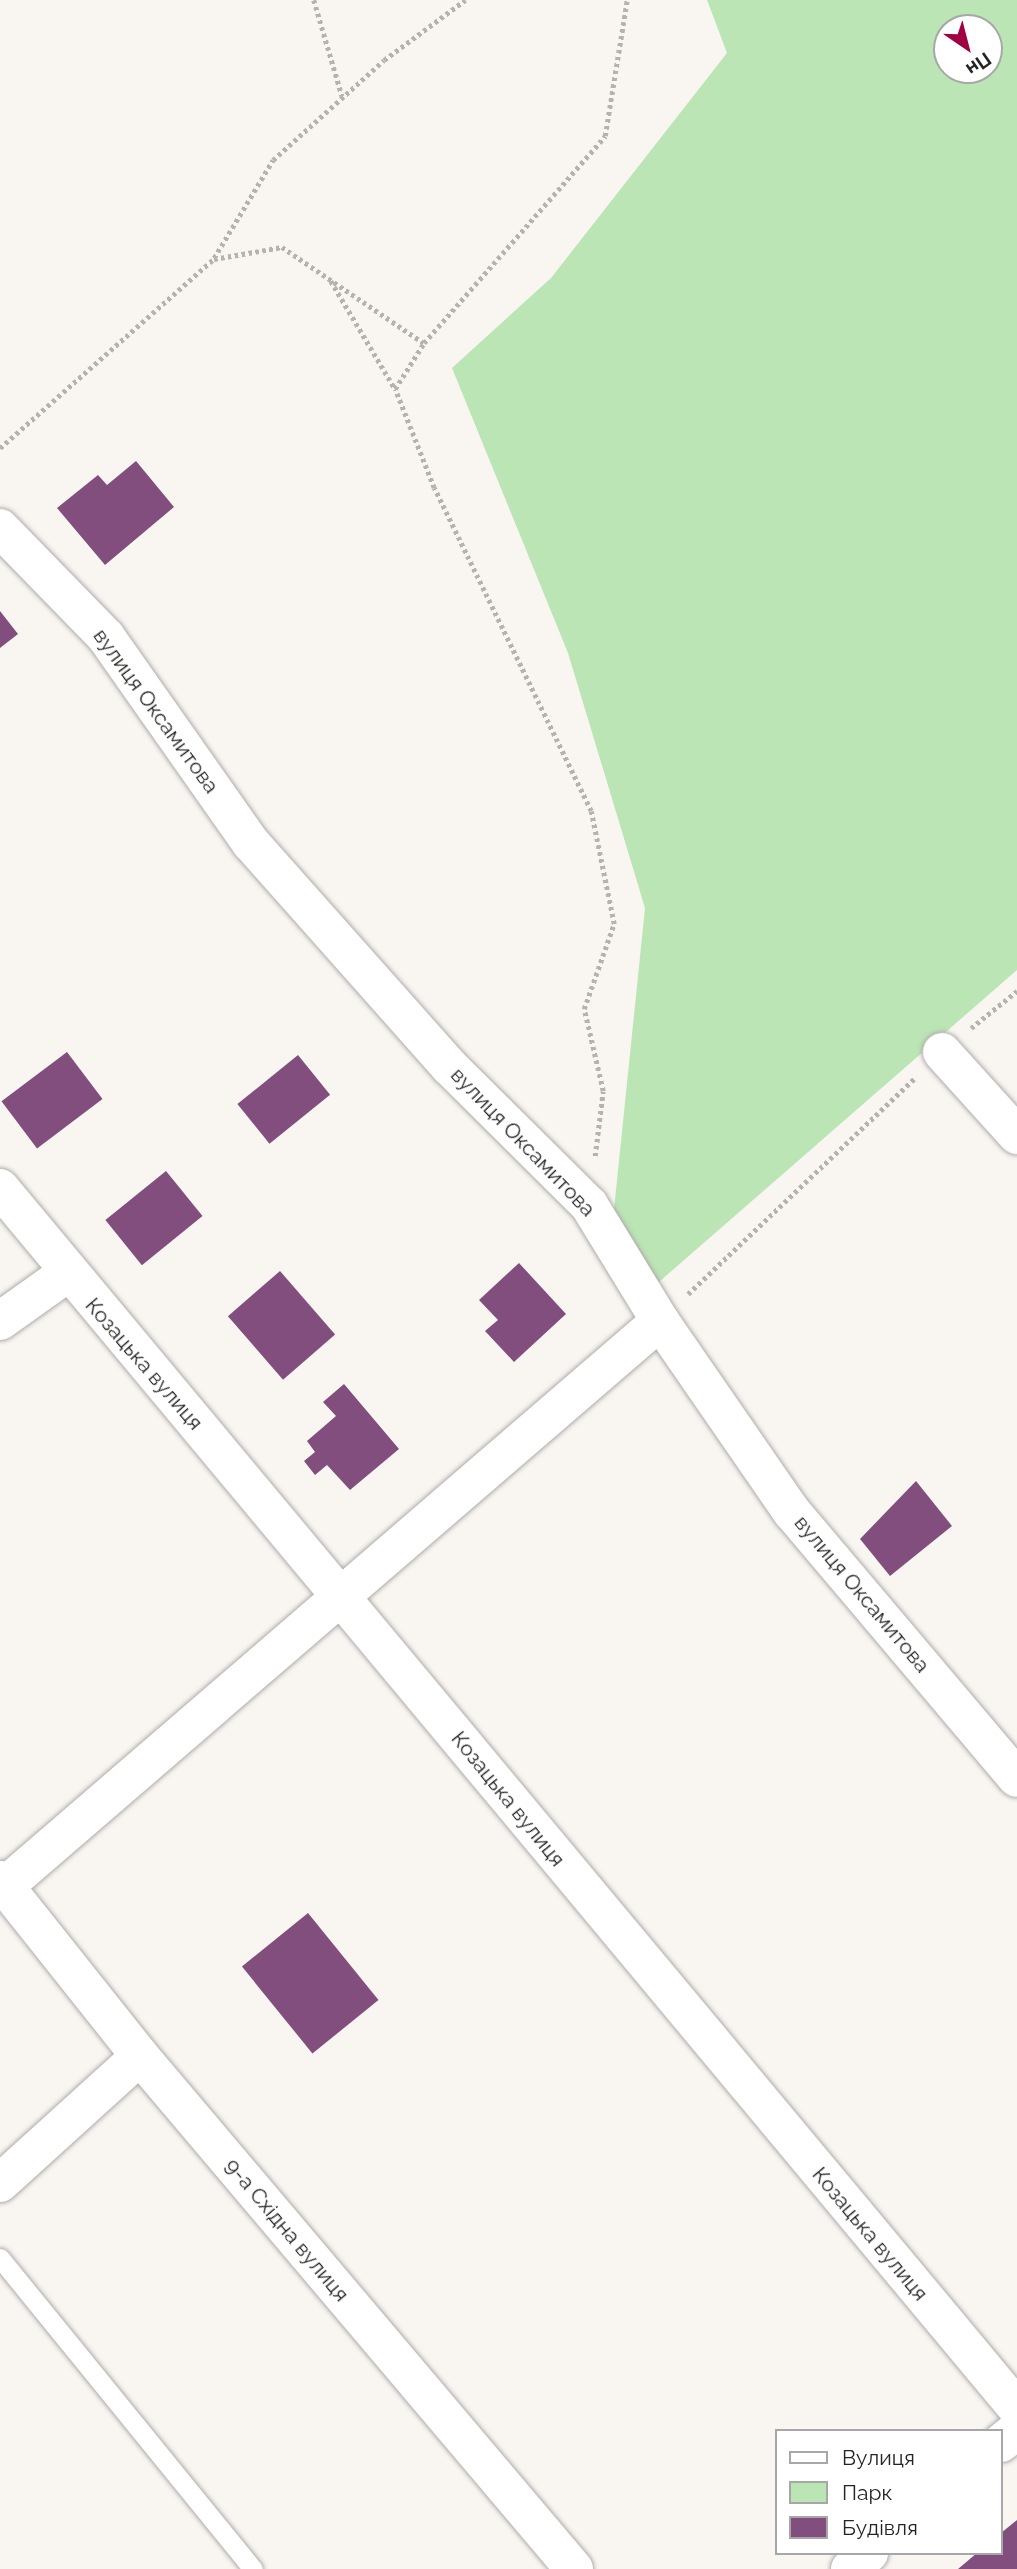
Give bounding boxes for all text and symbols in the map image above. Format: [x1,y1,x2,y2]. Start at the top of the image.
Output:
north arrow [933,14,1003,84]
text: Пн [962,48,996,81]
street label: вулиця Оксамитова [88,624,224,798]
street label: вулиця Оксамитова [446,1062,600,1222]
street label: Козацька вулиця [80,1293,208,1435]
street label: вулиця Оксамитова [789,1511,935,1677]
street label: Козацька вулиця [446,1726,570,1872]
street label: 9-а Східна вулиця [220,2153,354,2307]
street label: Козацька вулиця [807,2162,933,2306]
legend [776,2429,1003,2555]
text: Вулиця [842,2445,915,2470]
text: Парк [842,2480,892,2505]
text: Будівля [842,2515,918,2540]

